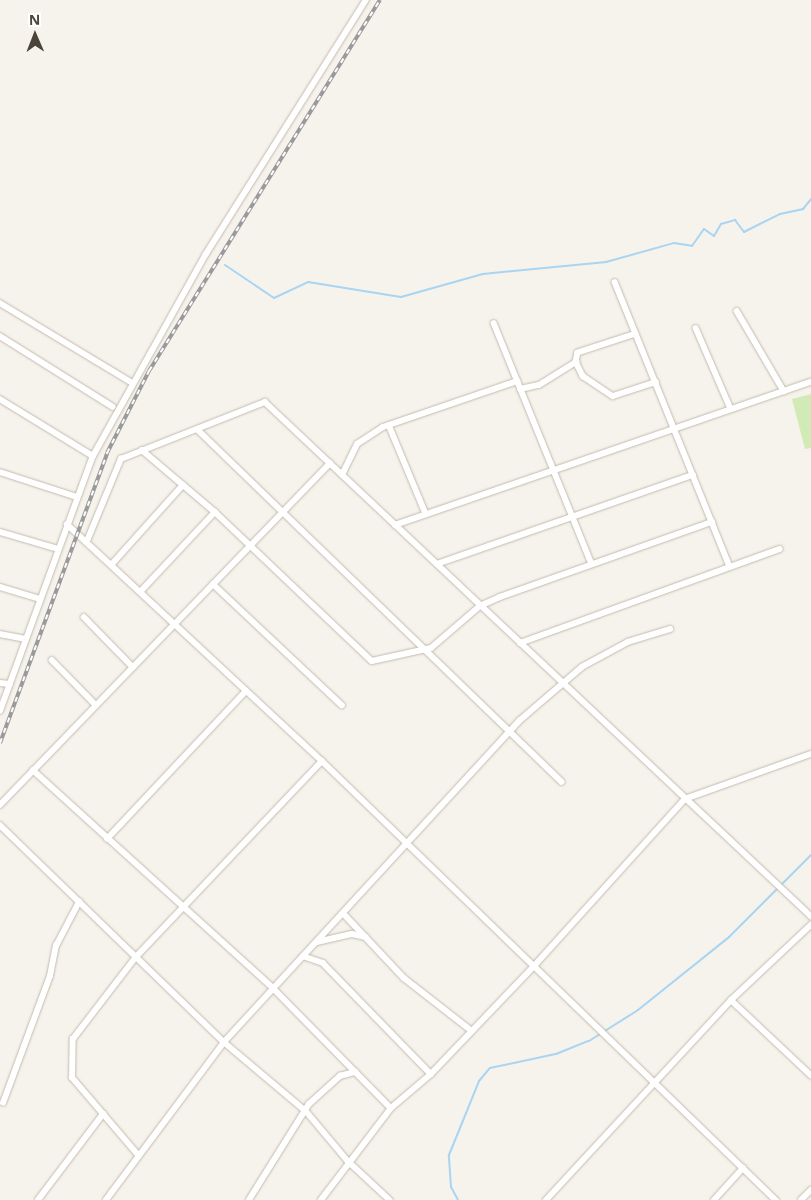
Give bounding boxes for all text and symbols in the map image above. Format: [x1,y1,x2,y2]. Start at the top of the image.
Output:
north arrow [10,10,60,60]
text: N [29,10,41,29]

